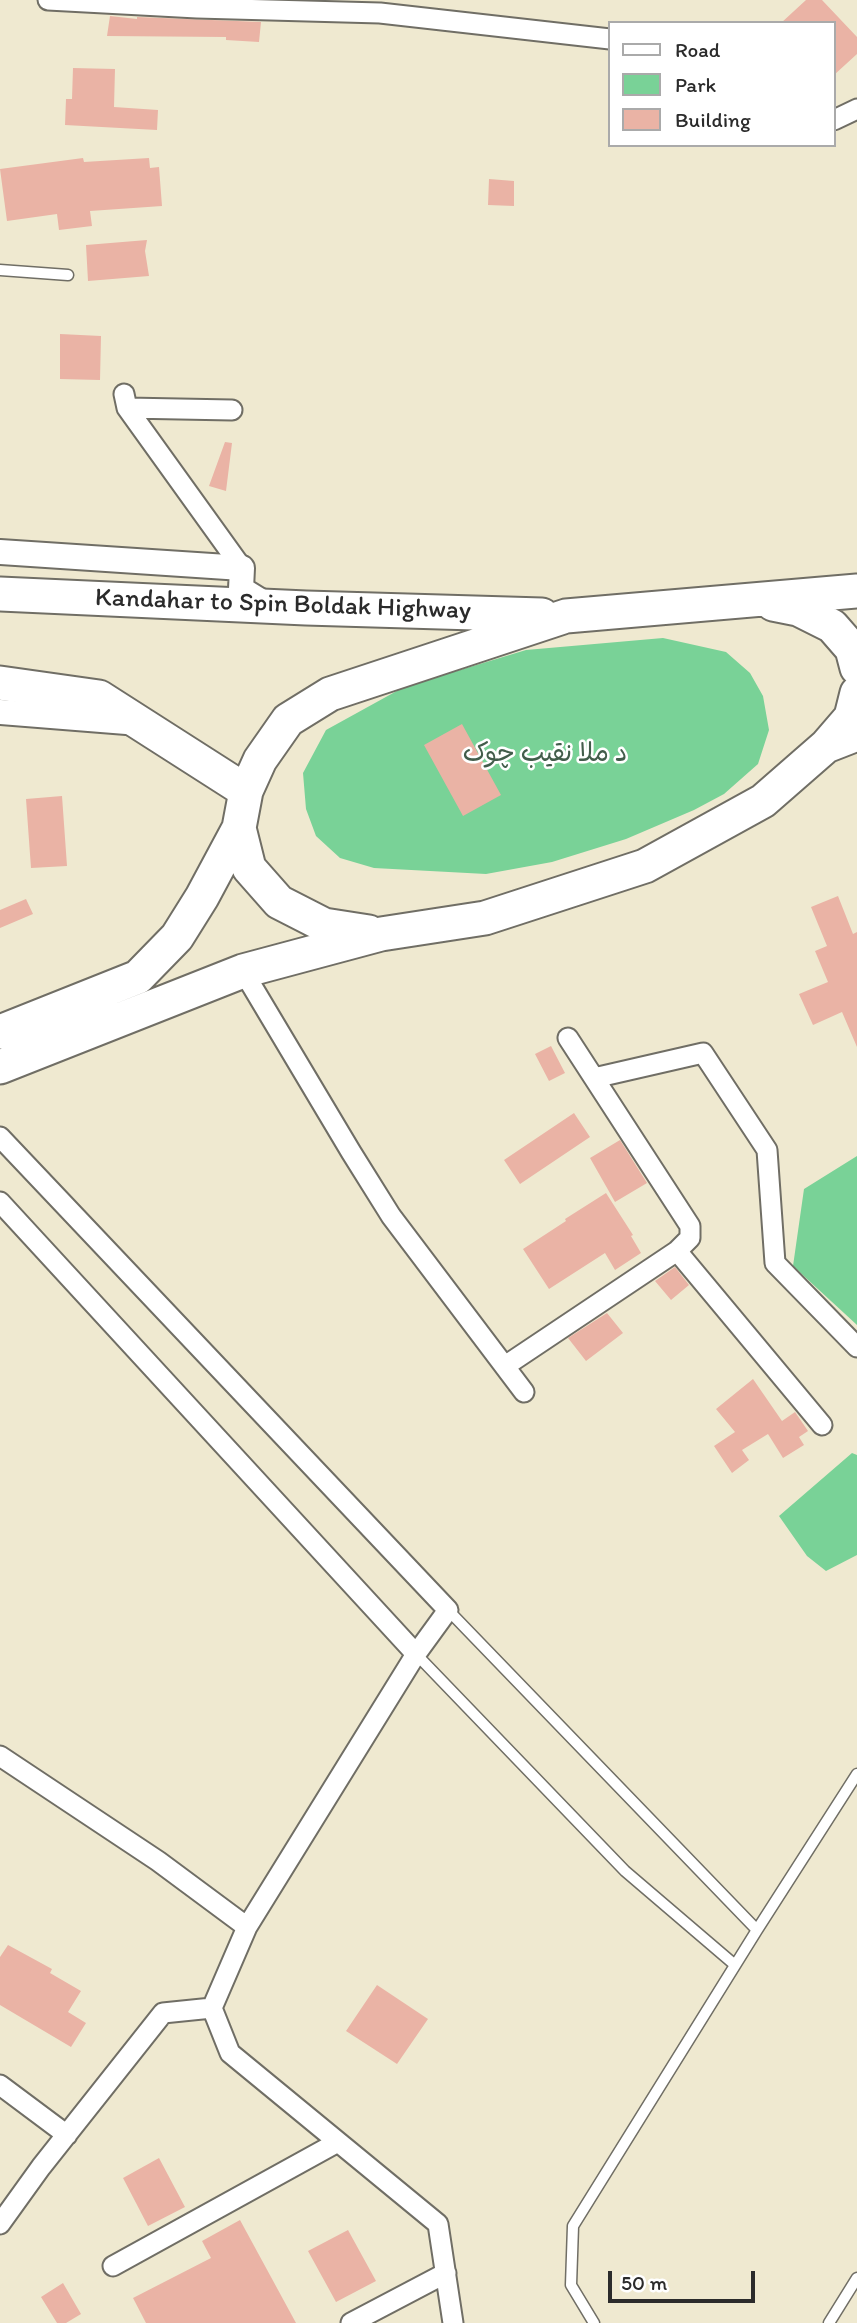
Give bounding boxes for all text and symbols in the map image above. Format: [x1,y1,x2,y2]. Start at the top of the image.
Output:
legend [608,21,836,147]
text: Road [675,37,720,62]
text: Park [675,72,716,97]
text: Building [675,107,751,132]
street label: Kandahar to Spin Boldak Highway [94,583,472,627]
park label: د ملا نقيب چوک [463,738,627,770]
scale bar [612,2256,759,2300]
text: 50 m [621,2270,667,2295]

